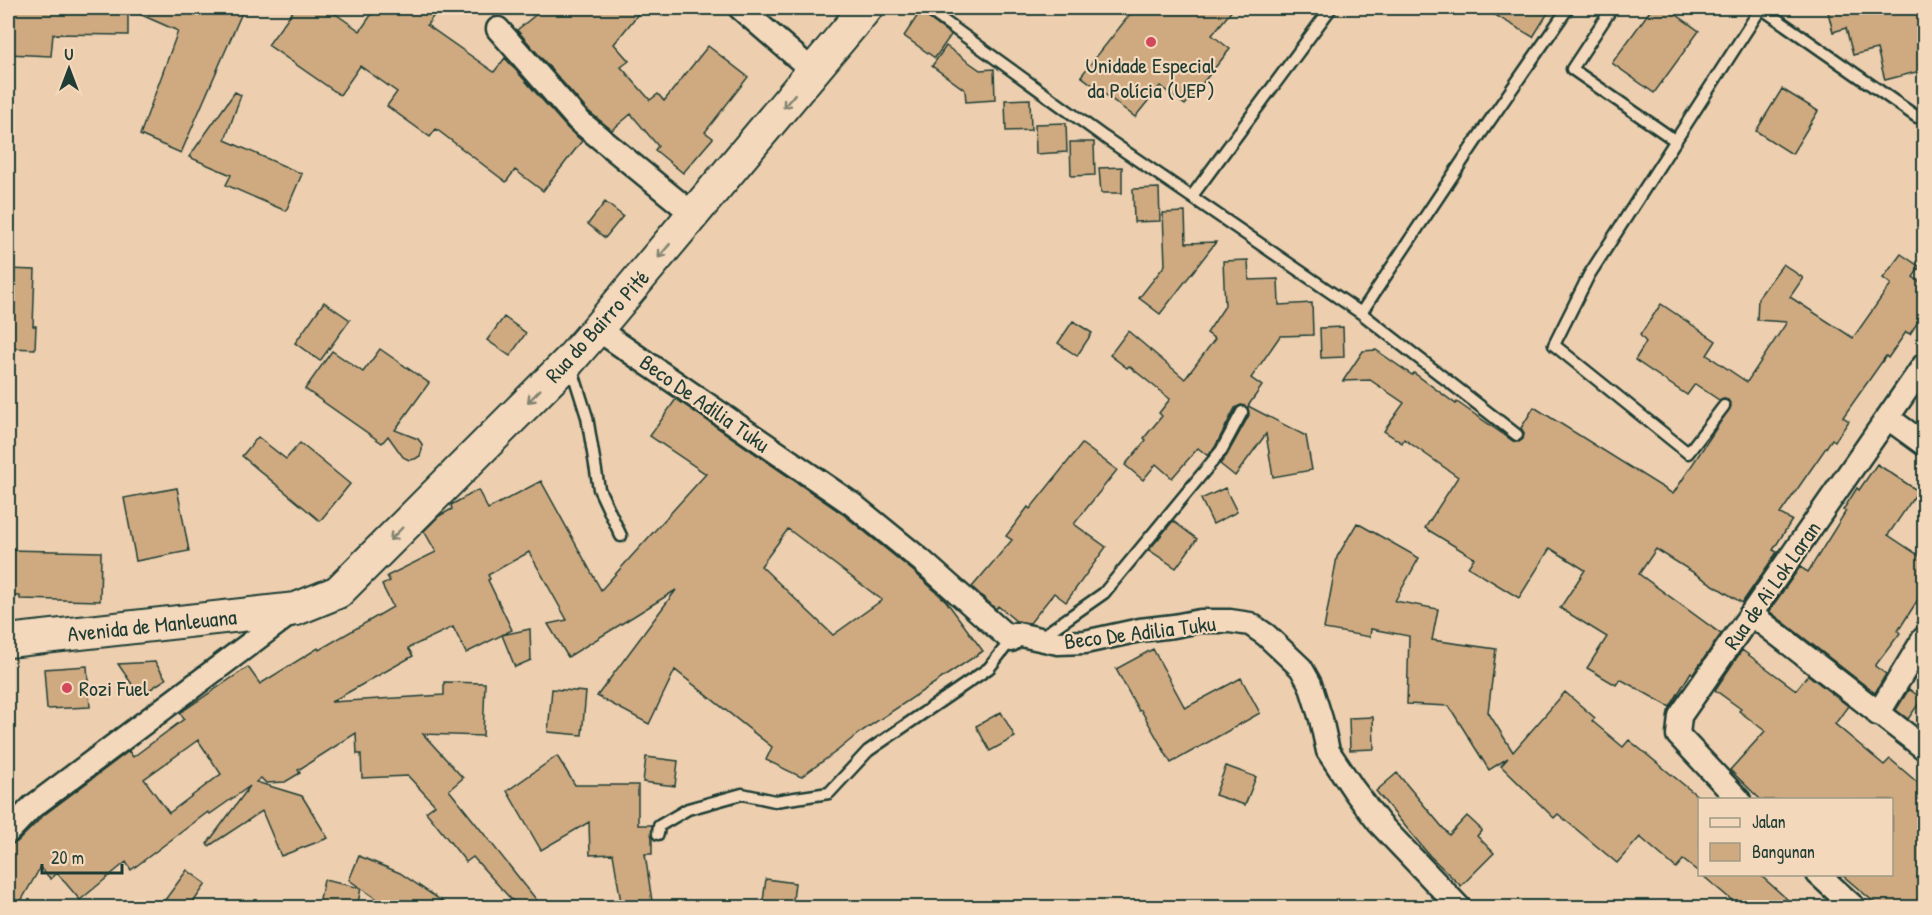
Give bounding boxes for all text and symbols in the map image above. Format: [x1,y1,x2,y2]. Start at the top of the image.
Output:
marker: Unidade Especial da Polícia (UEP) [1144,35,1158,49]
north arrow [39,39,99,99]
text: U [65,43,74,65]
place label: Unidade Especial da Polícia (UEP) [1086,50,1217,105]
one-way arrow [782,93,796,108]
one-way arrow [657,243,671,258]
street label: Rua do Bairro Pité [538,263,656,389]
street label: Beco De Adilia Tuku [634,347,776,459]
one-way arrow [526,388,541,403]
street label: Rua de Ai Lok Laran [1716,515,1828,655]
one-way arrow [389,526,403,541]
street label: Avenida de Manleuana [66,601,239,649]
street label: Beco De Adilia Tuku [1063,608,1218,656]
place label: Rozi Fuel [79,673,149,703]
marker: Rozi Fuel [60,681,74,695]
legend [1698,798,1893,876]
text: Jalan [1752,809,1786,834]
scale bar [42,837,122,875]
text: Bangunan [1752,839,1815,864]
text: 20 m [51,845,84,870]

